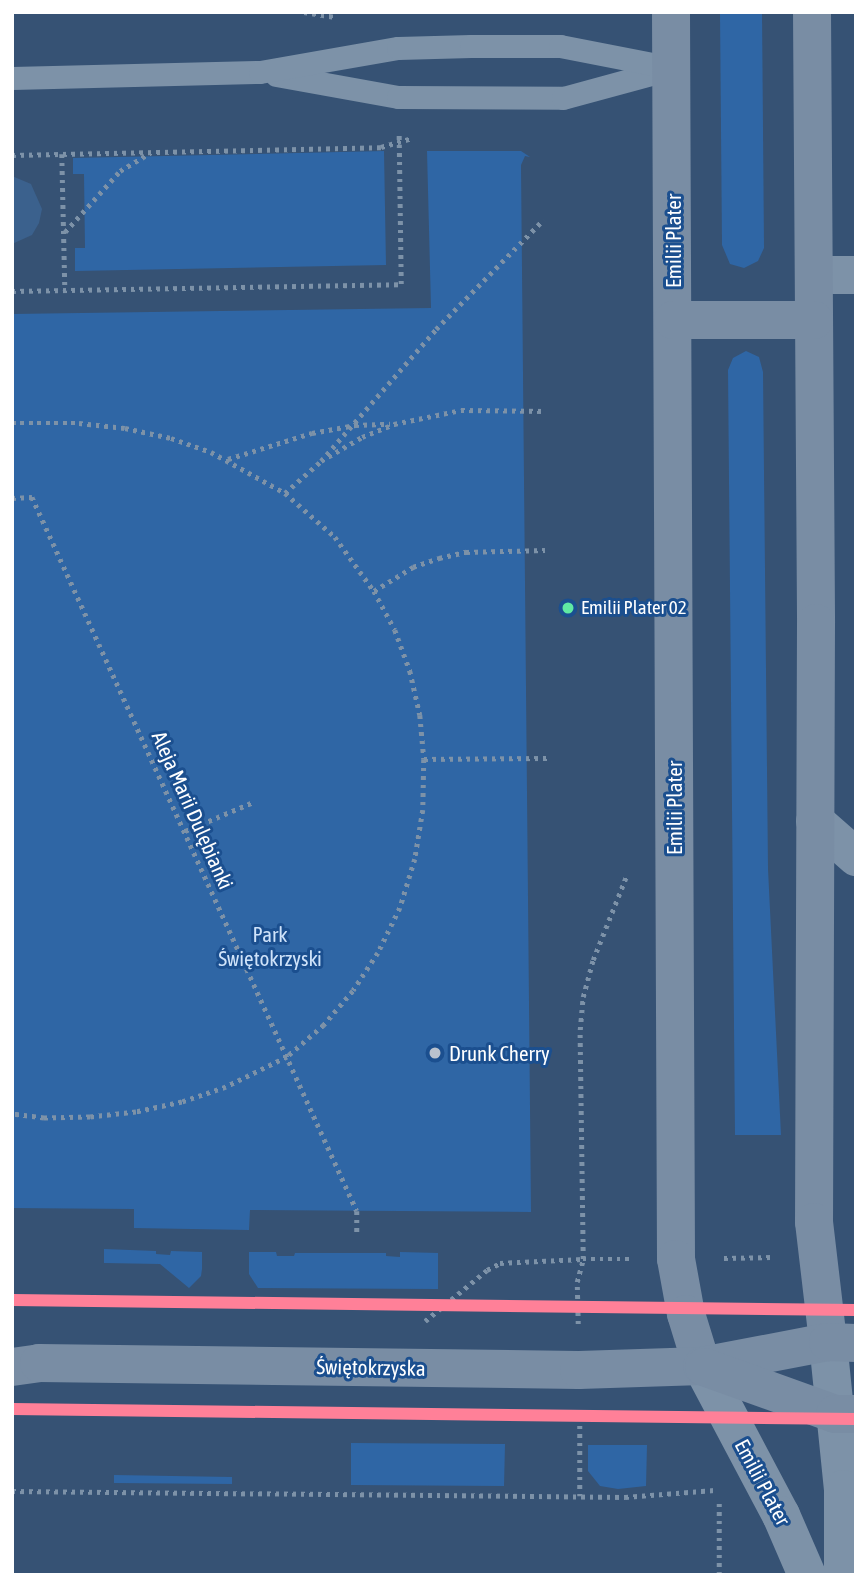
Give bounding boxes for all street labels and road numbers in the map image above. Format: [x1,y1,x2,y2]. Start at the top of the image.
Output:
street label: Emilii Plater [660,194,686,288]
street label: Aleja Marii Dulębianki [147,727,239,893]
street label: Emilii Plater [661,761,687,855]
street label: Świętokrzyska [316,1353,426,1381]
street label: Emilii Plater [730,1435,796,1529]

